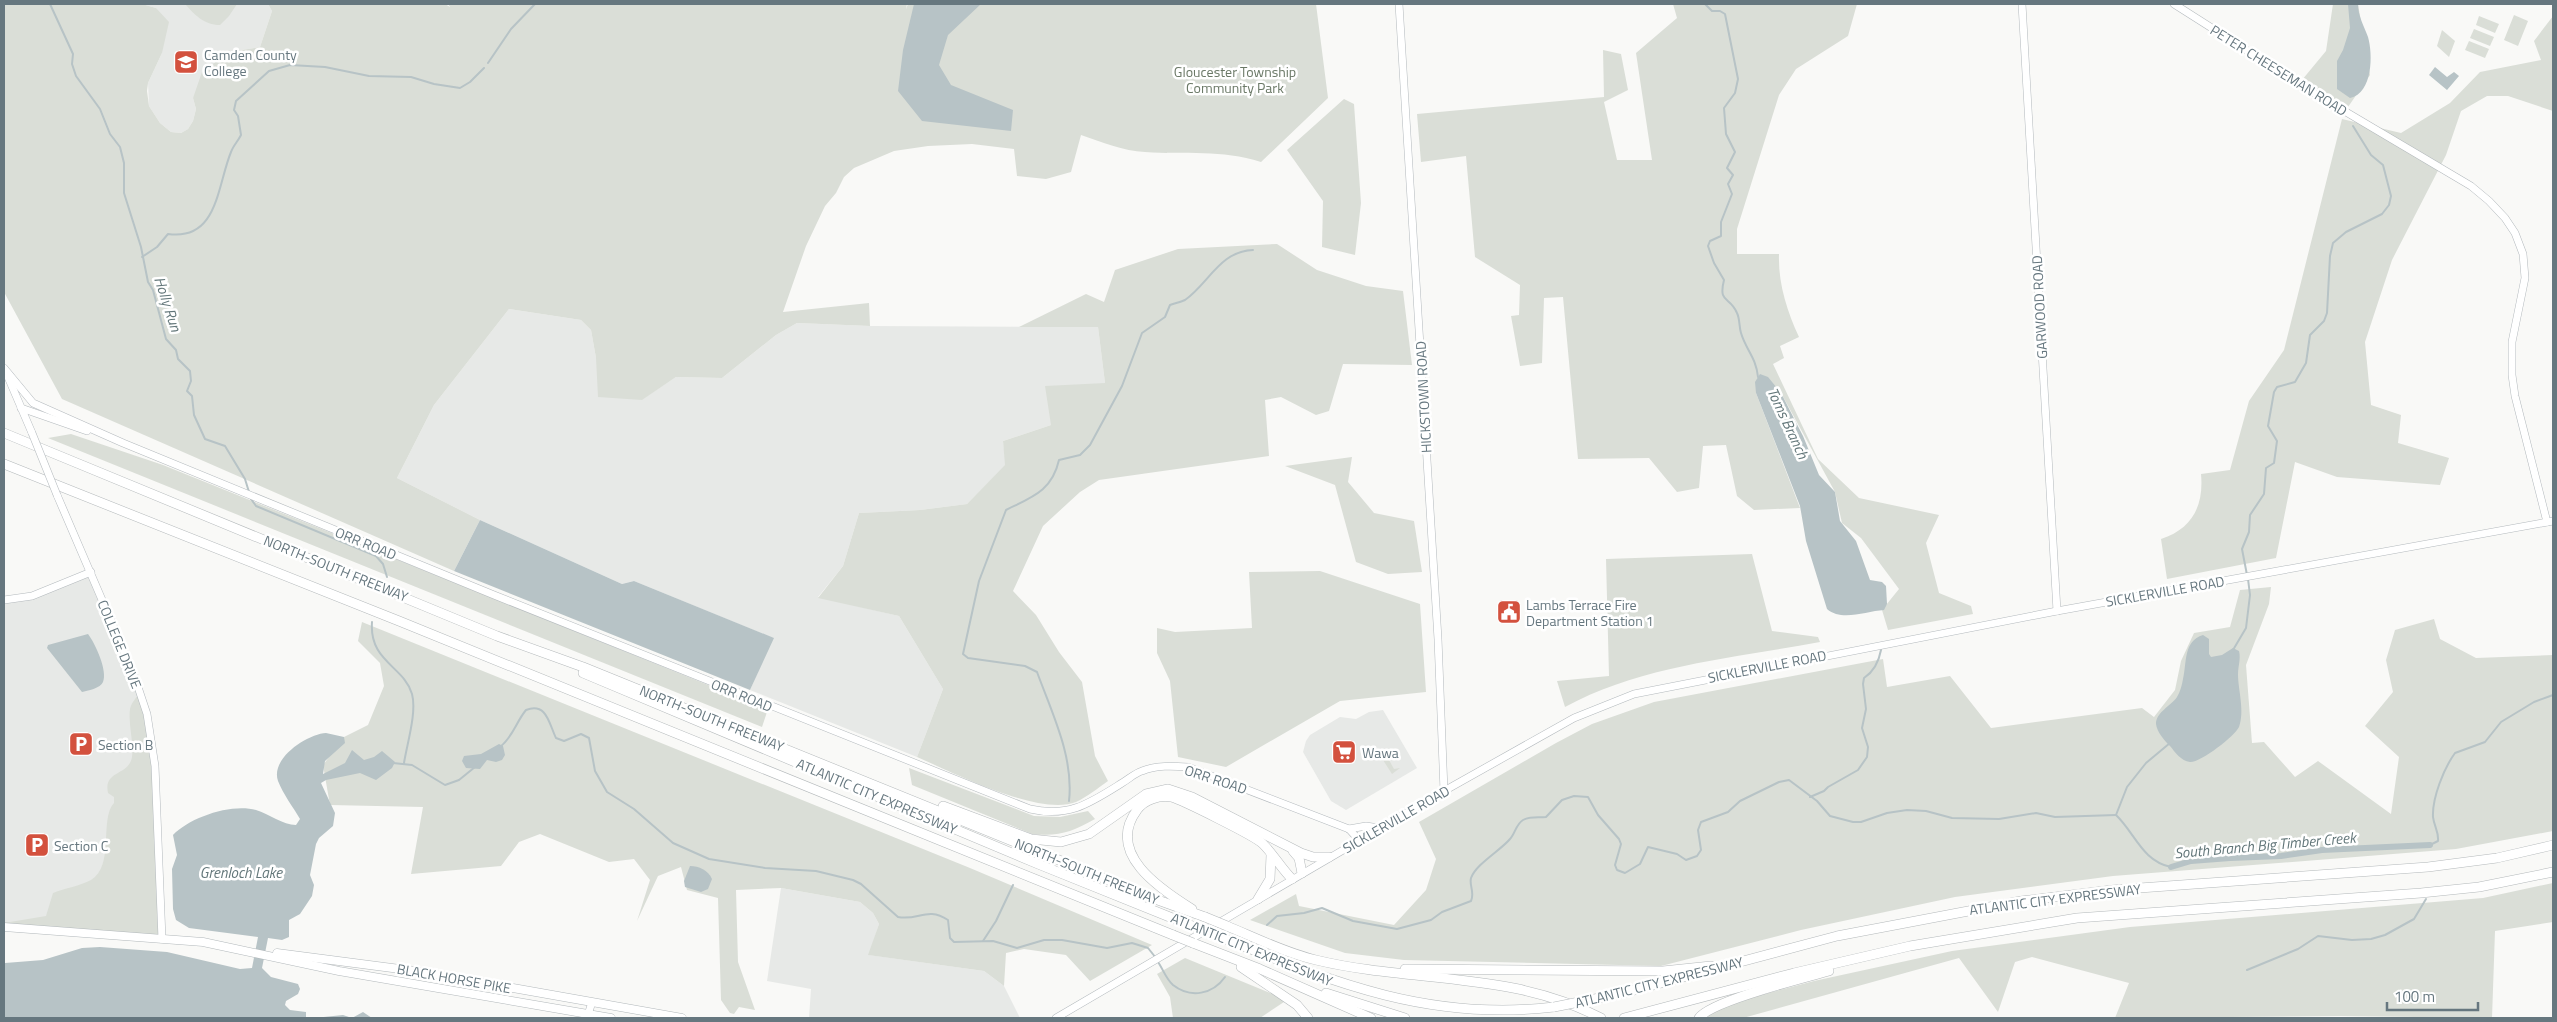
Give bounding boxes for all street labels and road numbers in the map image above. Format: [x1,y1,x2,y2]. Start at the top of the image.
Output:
street label: PETER CHEESEMAN ROAD [2206,19,2352,121]
street label: GARWOOD ROAD [2026,255,2052,359]
street label: HICKSTOWN ROAD [1410,340,1436,454]
street label: ORR ROAD [332,521,400,565]
street label: NORTH-SOUTH FREEWAY [261,529,412,607]
street label: SICKLERVILLE ROAD [2104,570,2226,612]
street label: COLLEGE DRIVE [93,596,147,692]
street label: SICKLERVILLE ROAD [1706,644,1828,688]
street label: ORR ROAD [708,673,776,717]
street label: NORTH-SOUTH FREEWAY [637,679,788,757]
street label: ATLANTIC CITY EXPRESSWAY [793,753,961,840]
street label: ORR ROAD [1182,759,1250,799]
street label: SICKLERVILLE ROAD [1339,780,1453,858]
street label: NORTH-SOUTH FREEWAY [1012,832,1163,910]
street label: ATLANTIC CITY EXPRESSWAY [1968,878,2142,920]
street label: ATLANTIC CITY EXPRESSWAY [1168,907,1336,991]
street label: ATLANTIC CITY EXPRESSWAY [1573,951,1746,1013]
street label: BLACK HORSE PIKE [395,958,513,998]

